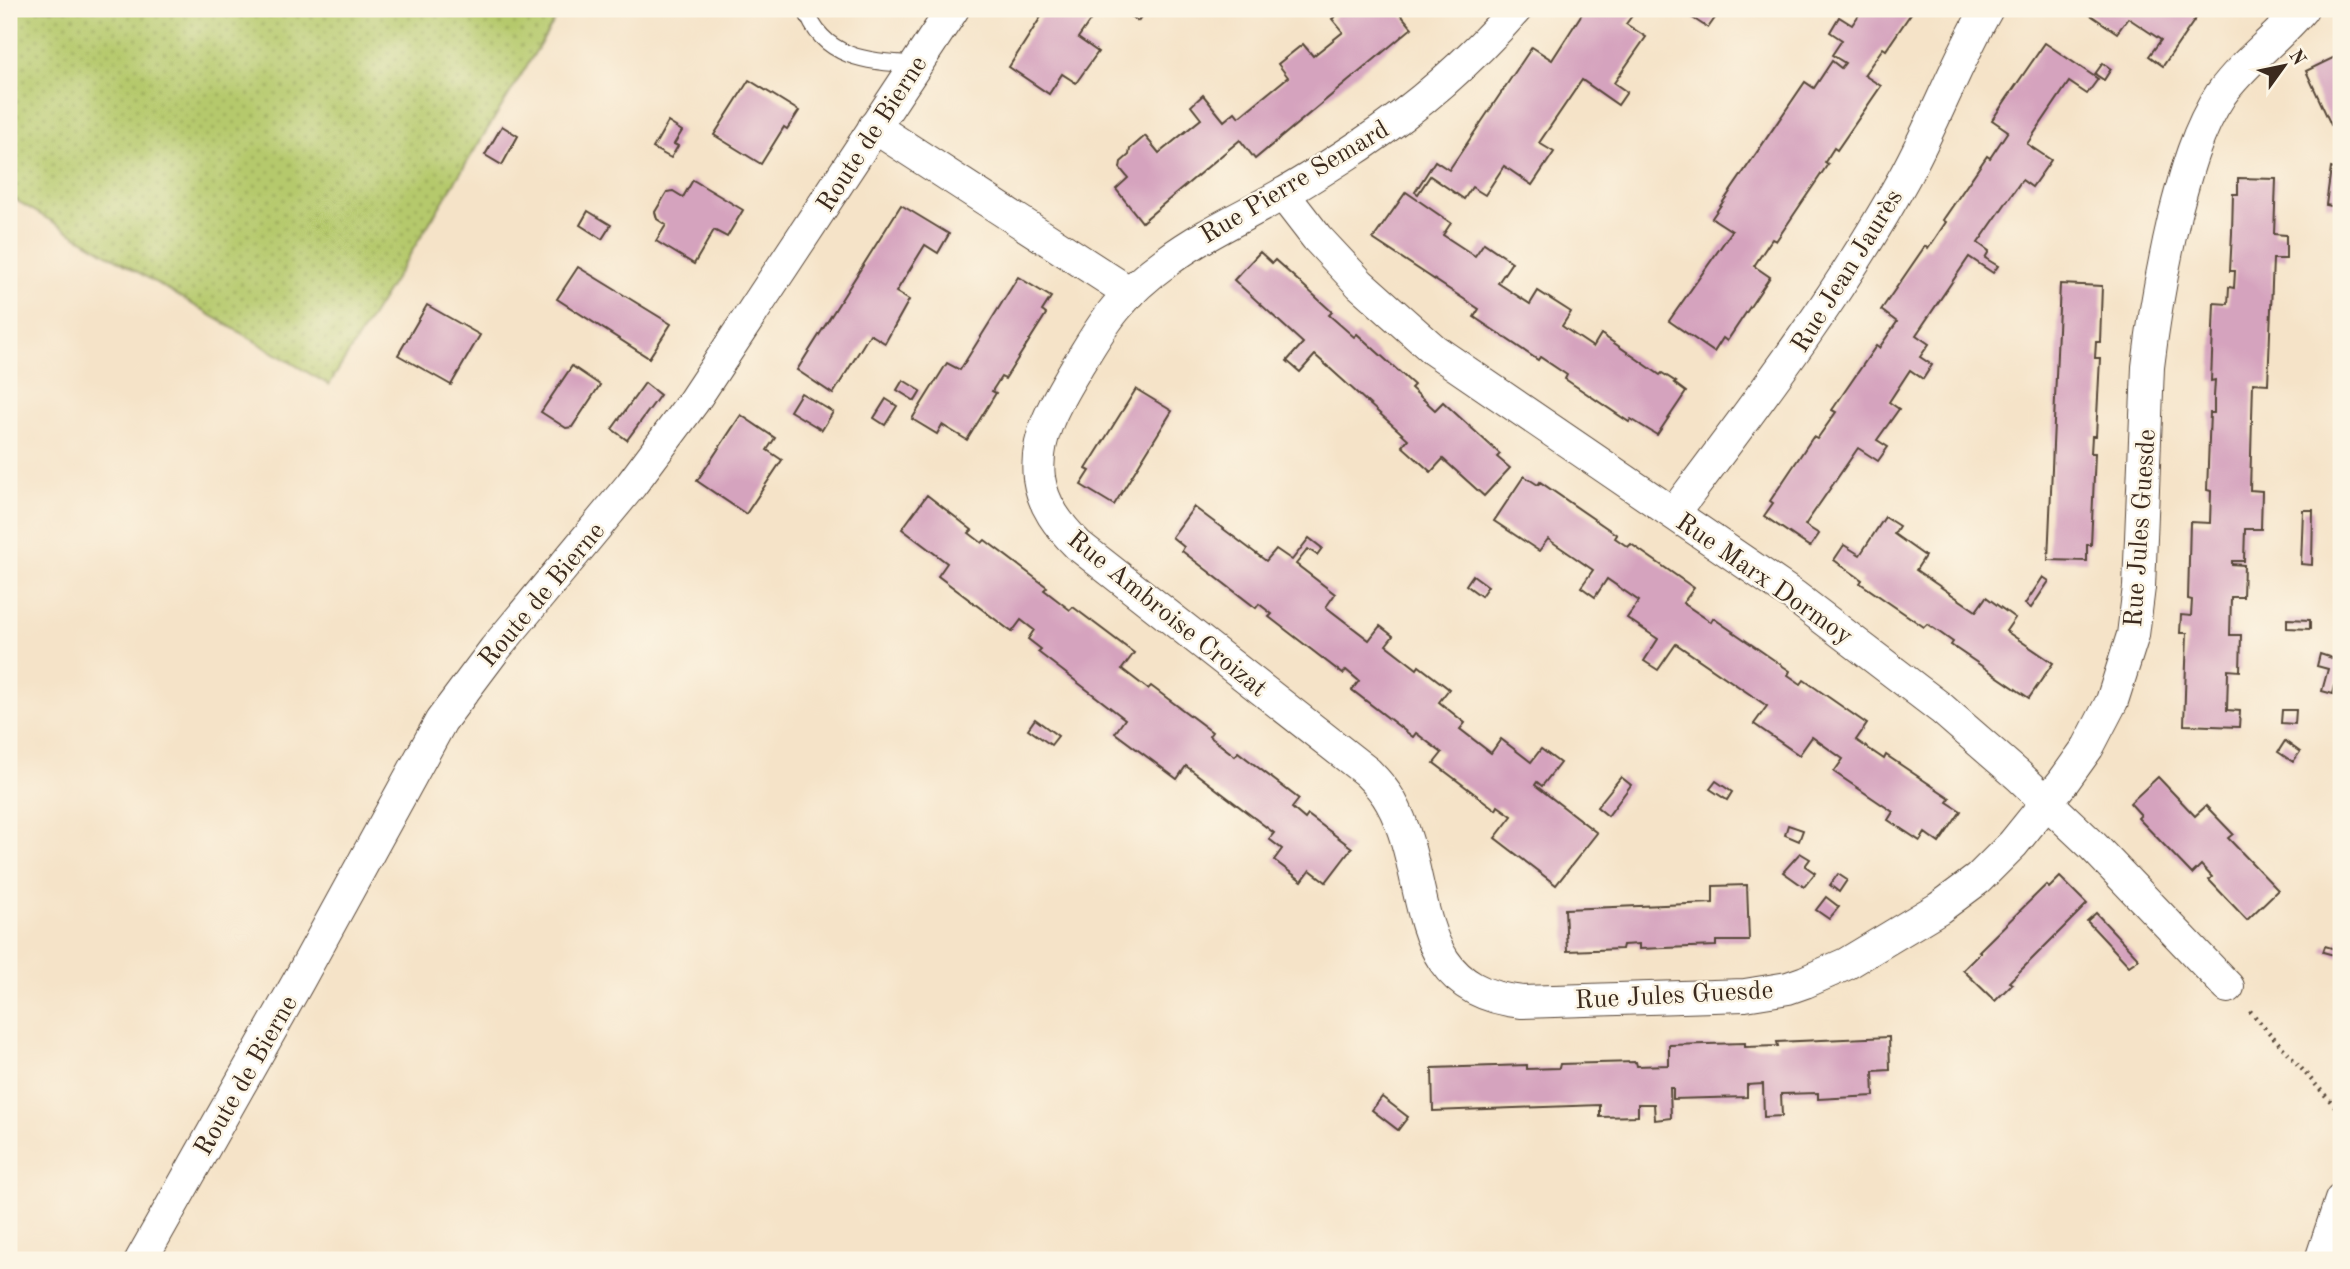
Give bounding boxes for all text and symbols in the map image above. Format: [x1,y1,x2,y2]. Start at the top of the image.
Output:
north arrow [2248,32,2318,102]
text: N [2284,47,2308,70]
street label: Route de Bierne [813,51,933,217]
street label: Rue Pierre Semard [1196,116,1394,249]
street label: Rue Jean Jaurès [1787,185,1908,357]
street label: Rue Jules Guesde [2121,428,2161,628]
street label: Rue Marx Dormoy [1671,509,1857,650]
street label: Route de Bierne [475,518,610,673]
street label: Rue Ambroise Croizat [1062,526,1271,703]
street label: Rue Jules Guesde [1574,978,1774,1014]
street label: Route de Bierne [190,991,303,1161]

